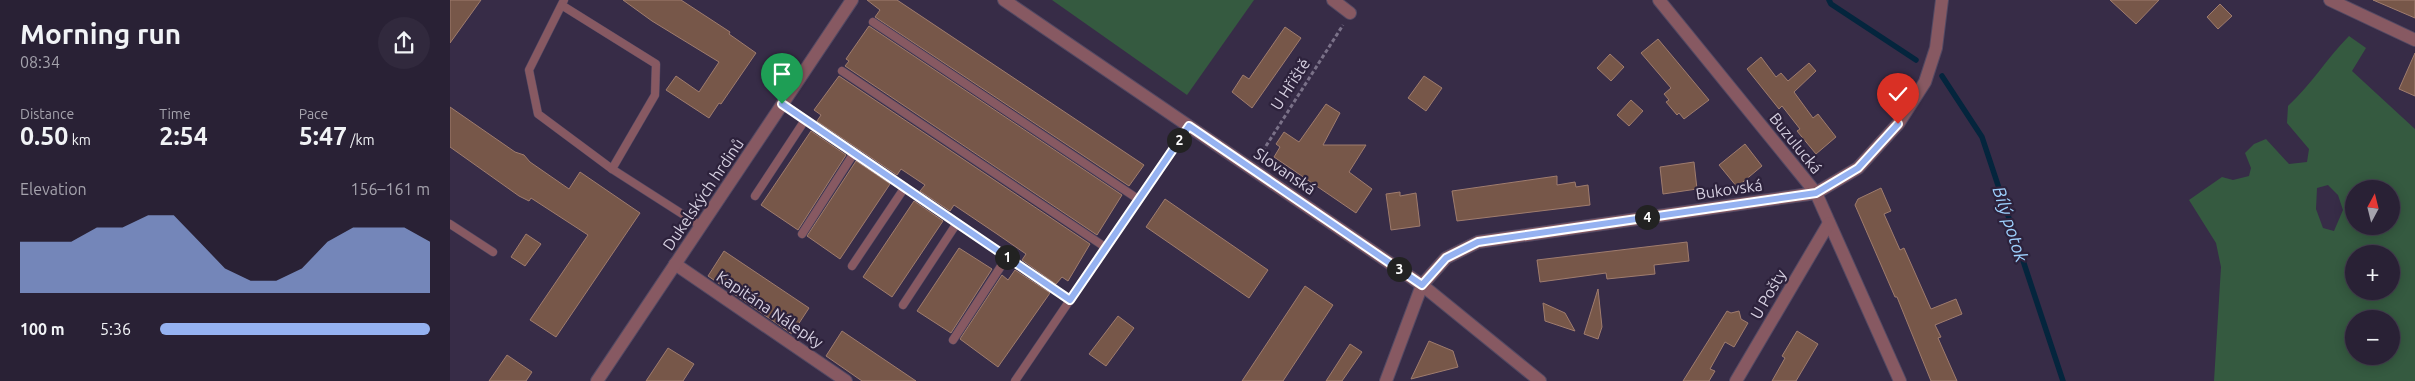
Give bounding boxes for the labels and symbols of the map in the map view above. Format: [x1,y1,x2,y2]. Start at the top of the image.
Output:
pin [761,53,803,104]
street label: U Hřiště [1267,55,1313,113]
pin [1877,73,1919,124]
street label: Buzulucká [1766,109,1826,177]
pin: 2 [1166,128,1192,152]
street label: Dukelských hrdinů [659,135,747,253]
street label: Slovanská [1251,144,1319,198]
street label: Bukovská [1694,175,1764,203]
north arrow [2345,180,2400,235]
water label: Bílý potok [1989,184,2033,265]
pin: 4 [1634,204,1660,230]
pin: 1 [994,244,1020,270]
pin: 3 [1386,256,1412,282]
street label: U Pošty [1747,266,1790,322]
street label: Kapitána Nálepky [713,267,827,351]

